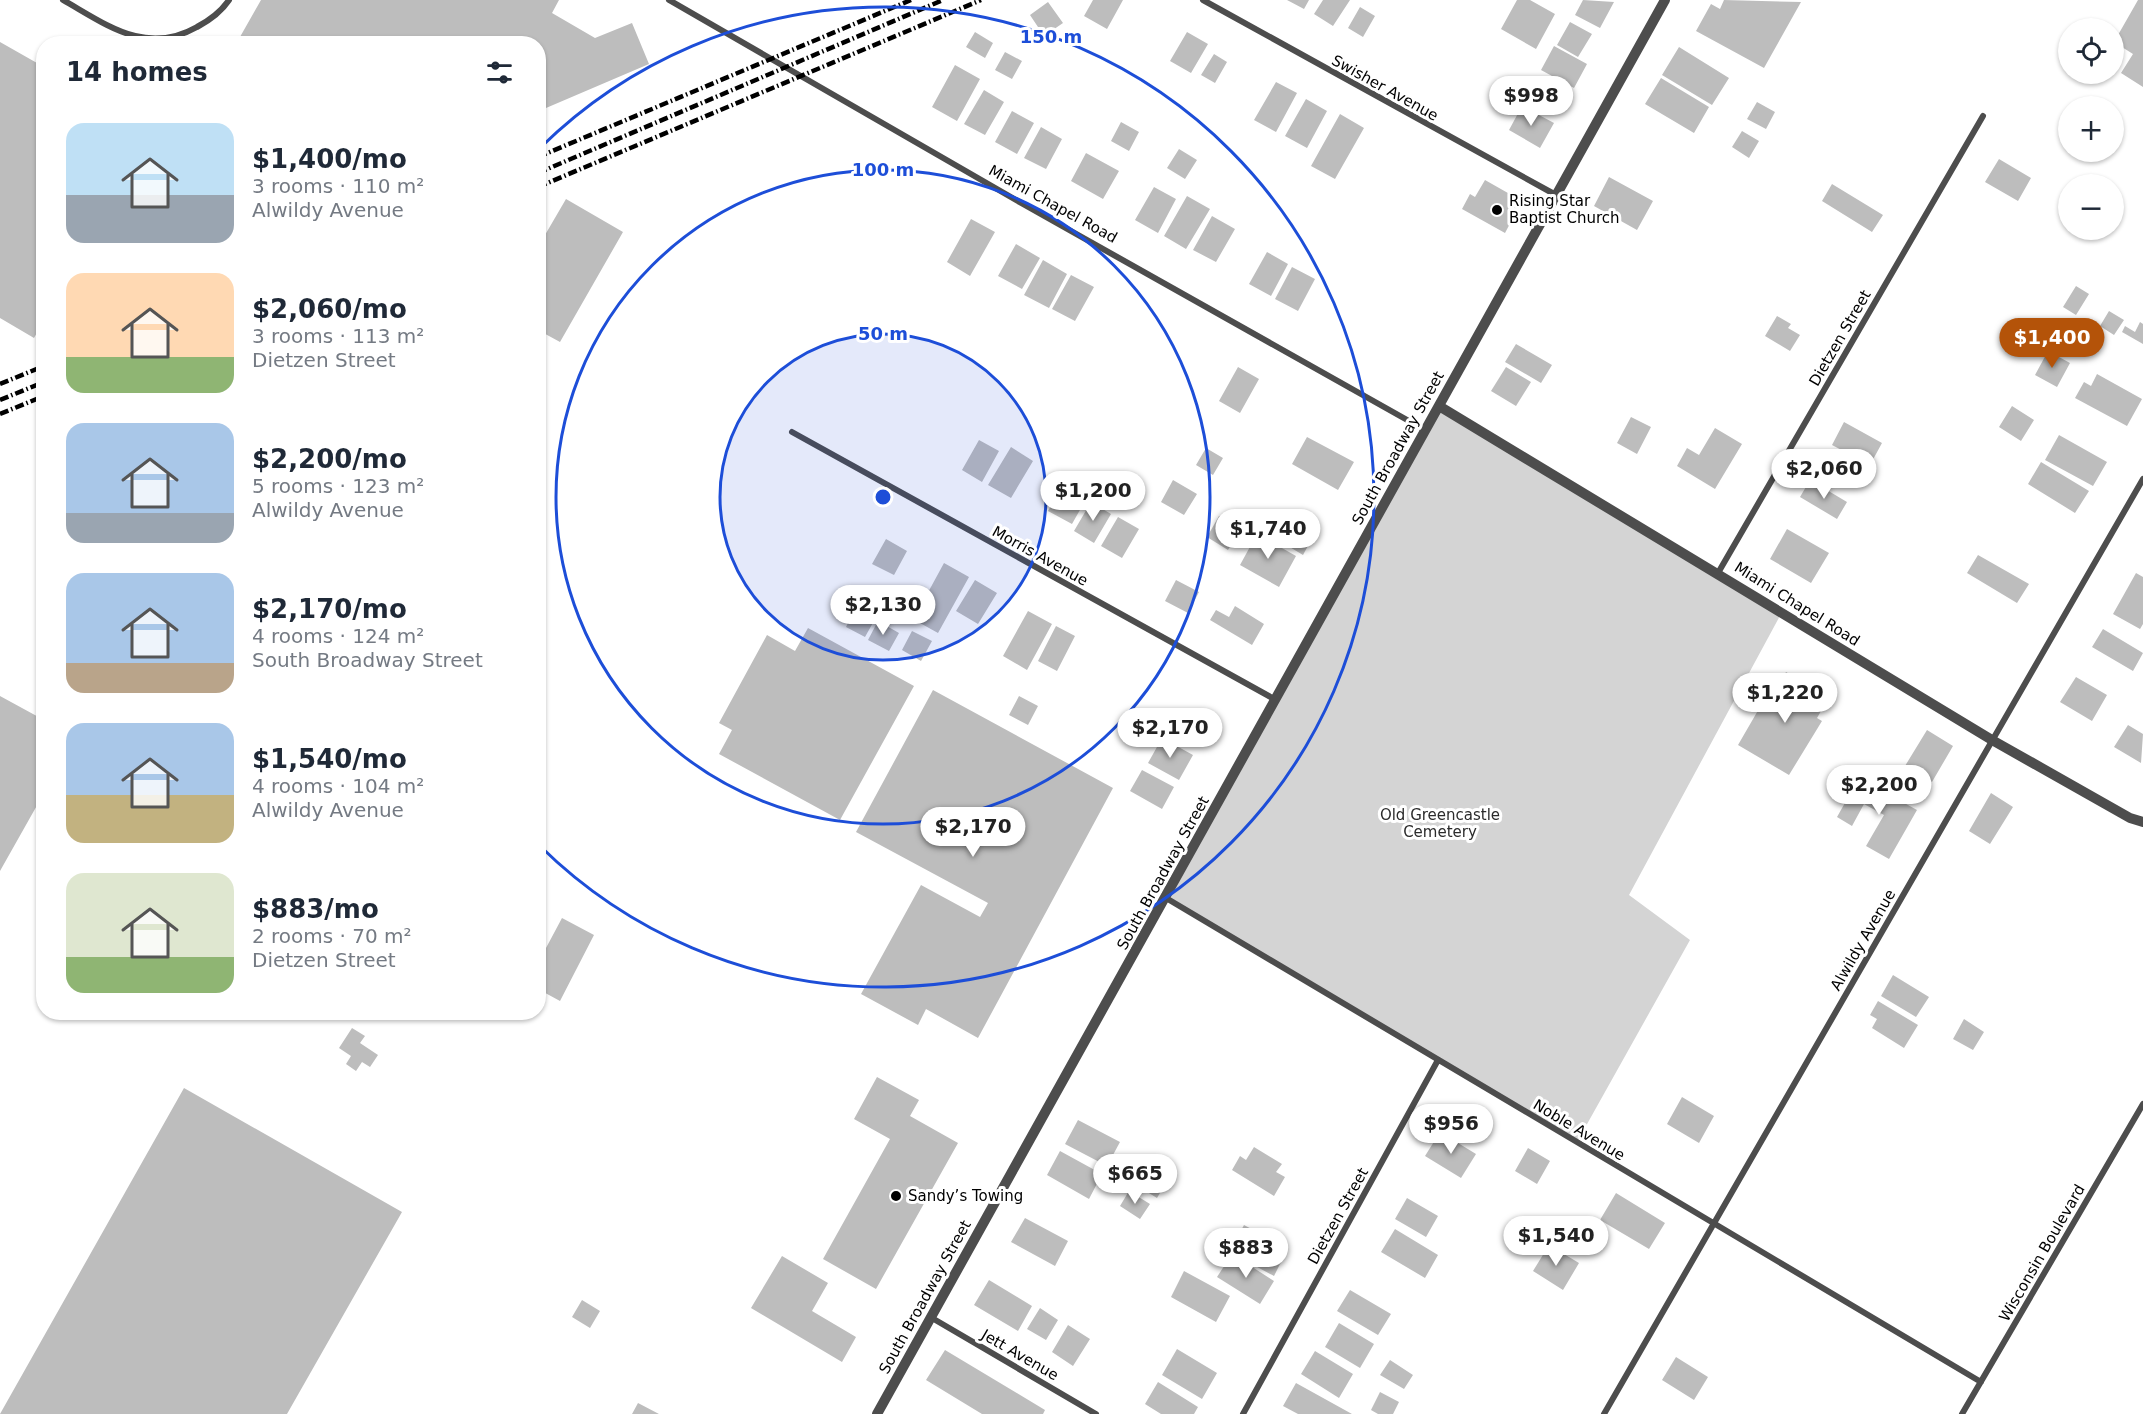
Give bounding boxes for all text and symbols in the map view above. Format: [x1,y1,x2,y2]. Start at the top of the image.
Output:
map controls [2058,18,2124,240]
button: locate [2058,18,2124,84]
text: 150 m [1020,26,1082,47]
street label: Swisher Avenue [1329,51,1441,125]
icon: filters [483,56,516,89]
text: 14 homes [66,57,208,87]
pin: $998 [1495,76,1567,127]
text: $998 [1503,83,1559,107]
button: + [2058,96,2124,162]
text: $1,400/mo [252,144,407,174]
icon: home [114,147,186,219]
text: 100 m [852,159,914,180]
street label: Miami Chapel Road [986,161,1120,247]
text: 3 rooms · 110 m² [252,174,424,198]
button: − [2058,174,2124,240]
place label: Rising Star Baptist Church [1509,192,1620,227]
text: Alwildy Avenue [252,198,404,222]
marker: Rising Star Baptist Church [1490,203,1504,217]
street label: Dietzen Street [1805,287,1875,389]
text: $2,060/mo [252,294,407,324]
icon: home [114,297,186,369]
pin: $1,400 [2003,318,2101,369]
text: 50 m [858,323,908,344]
text: 3 rooms · 113 m² [252,324,424,348]
text: $1,400 [2013,325,2091,349]
text: Dietzen Street [252,348,396,372]
street label: South Broadway Street [1348,368,1448,528]
text: $2,200/mo [252,444,407,474]
icon: home [114,447,186,519]
pin: $2,060 [1775,449,1873,500]
text: $2,060 [1785,456,1863,480]
pin: $1,200 [1044,471,1142,522]
text: 5 rooms · 123 m² [252,474,424,498]
text: $1,200 [1054,478,1132,502]
centre of rings [873,487,893,507]
text: Alwildy Avenue [252,498,404,522]
pin: $1,740 [1219,509,1317,560]
text: $1,740 [1229,516,1307,540]
street label: Morris Avenue [989,522,1091,590]
street label: Miami Chapel Road [1731,558,1863,650]
pin: $2,130 [834,585,932,636]
text: $2,130 [844,592,922,616]
text: $2,170/mo [252,594,407,624]
icon: home [114,597,186,669]
text: 4 rooms · 124 m² [252,624,424,648]
text: South Broadway Street [252,648,483,672]
pin: $1,220 [1736,673,1834,724]
text: $1,220 [1746,680,1824,704]
pin: $2,170 [1121,708,1219,759]
text: $2,170 [1131,715,1209,739]
text: $1,540/mo [252,744,407,774]
icon: home [114,747,186,819]
pin: $2,200 [1830,765,1928,816]
text: $2,200 [1840,772,1918,796]
text: 4 rooms · 104 m² [252,774,424,798]
street label: South Broadway Street [1113,793,1213,953]
text: Alwildy Avenue [252,798,404,822]
park label: Old Greencastle Cemetery [1380,806,1500,841]
pin: $2,170 [924,807,1022,858]
text: $2,170 [934,814,1012,838]
street label: Alwildy Avenue [1827,886,1899,994]
text: $883/mo [252,894,379,924]
icon: home [114,897,186,969]
text: 2 rooms · 70 m² [252,924,412,948]
text: Dietzen Street [252,948,396,972]
street label: Noble Avenue [1530,1096,1628,1164]
pin: $956 [1415,1104,1487,1155]
text: $956 [1423,1111,1479,1135]
pin: $665 [1099,1154,1171,1205]
text: $665 [1107,1161,1163,1185]
street label: Dietzen Street [1304,1164,1372,1268]
street label: Wisconsin Boulevard [1995,1181,2089,1325]
place label: Sandy’s Towing [908,1187,1023,1205]
marker: Sandy’s Towing [889,1189,903,1203]
pin: $1,540 [1507,1216,1605,1267]
street label: South Broadway Street [875,1217,975,1377]
text: $1,540 [1517,1223,1595,1247]
pin: $883 [1210,1228,1282,1279]
text: $883 [1218,1235,1274,1259]
street label: Jett Avenue [977,1325,1062,1384]

